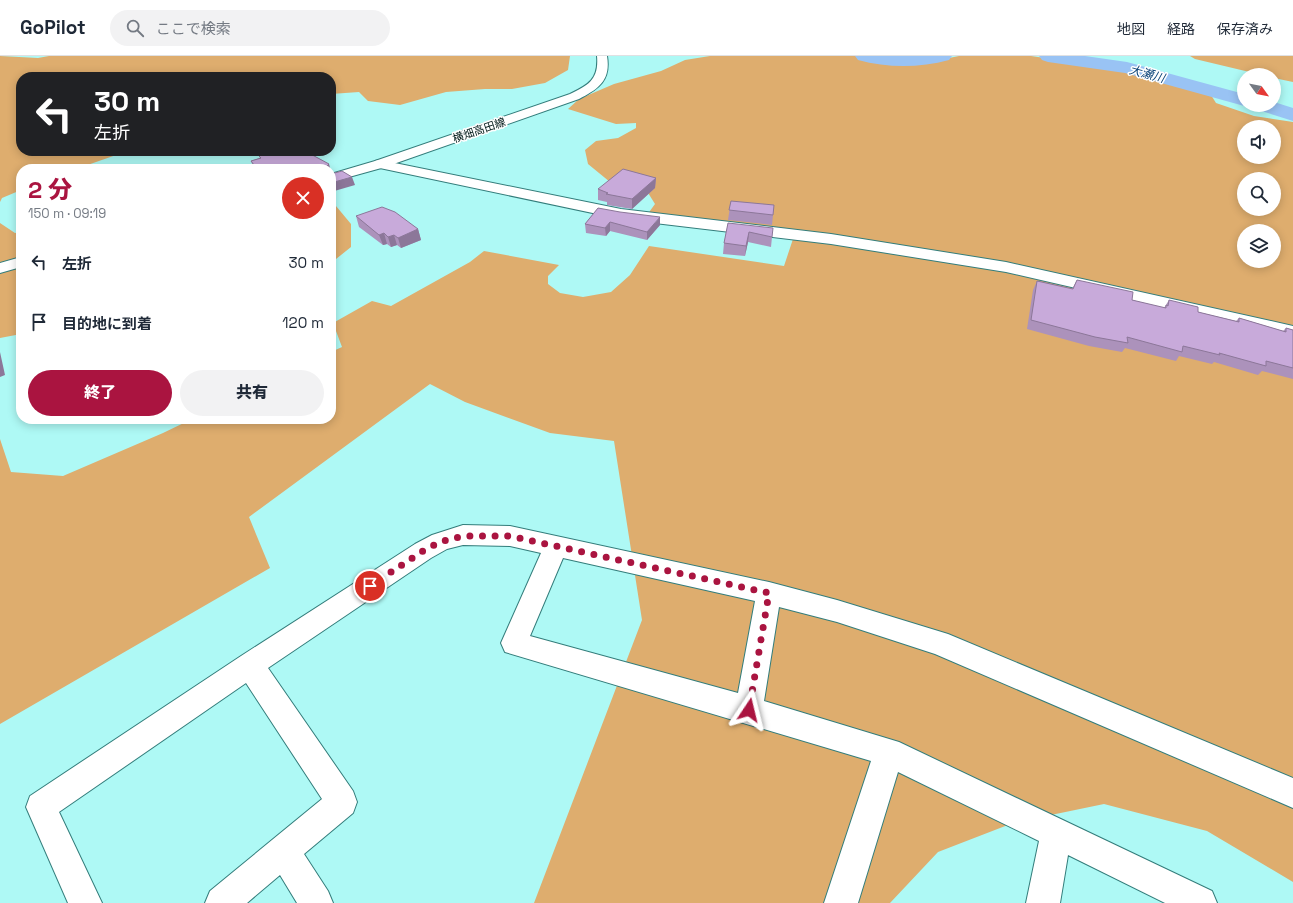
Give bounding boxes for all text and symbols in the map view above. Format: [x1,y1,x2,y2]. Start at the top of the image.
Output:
search box [110,10,390,46]
text: GoPilot [20,15,86,40]
icon: search [124,17,146,39]
text: ここで検索 [156,19,231,38]
text: 地図 [1117,20,1145,38]
text: 経路 [1167,20,1195,38]
text: 保存済み [1217,20,1273,38]
water label: 大瀬川 [1128,62,1168,87]
north arrow [1237,68,1281,112]
map controls [1237,68,1281,268]
text: 30 m [94,83,160,119]
icon: left [28,88,80,140]
street label: 横畑高田線 [451,114,507,146]
button: sound [1237,120,1281,164]
text: 左折 [94,121,130,144]
button: search [1237,172,1281,216]
text: 2 分 [28,174,72,205]
button: close [282,177,324,219]
text: 150 m · 09:19 [28,205,106,222]
button: layers [1237,224,1281,268]
icon: left [28,251,50,273]
text: 30 m [289,253,324,272]
text: 左折 [62,254,92,273]
icon: arrive [28,311,50,333]
text: 120 m [282,313,324,332]
text: 目的地に到着 [62,314,152,333]
button: 終了 [28,370,172,416]
button: 共有 [180,370,324,416]
pin [353,569,387,603]
icon: arrive [359,575,381,597]
position arrow [728,689,770,731]

